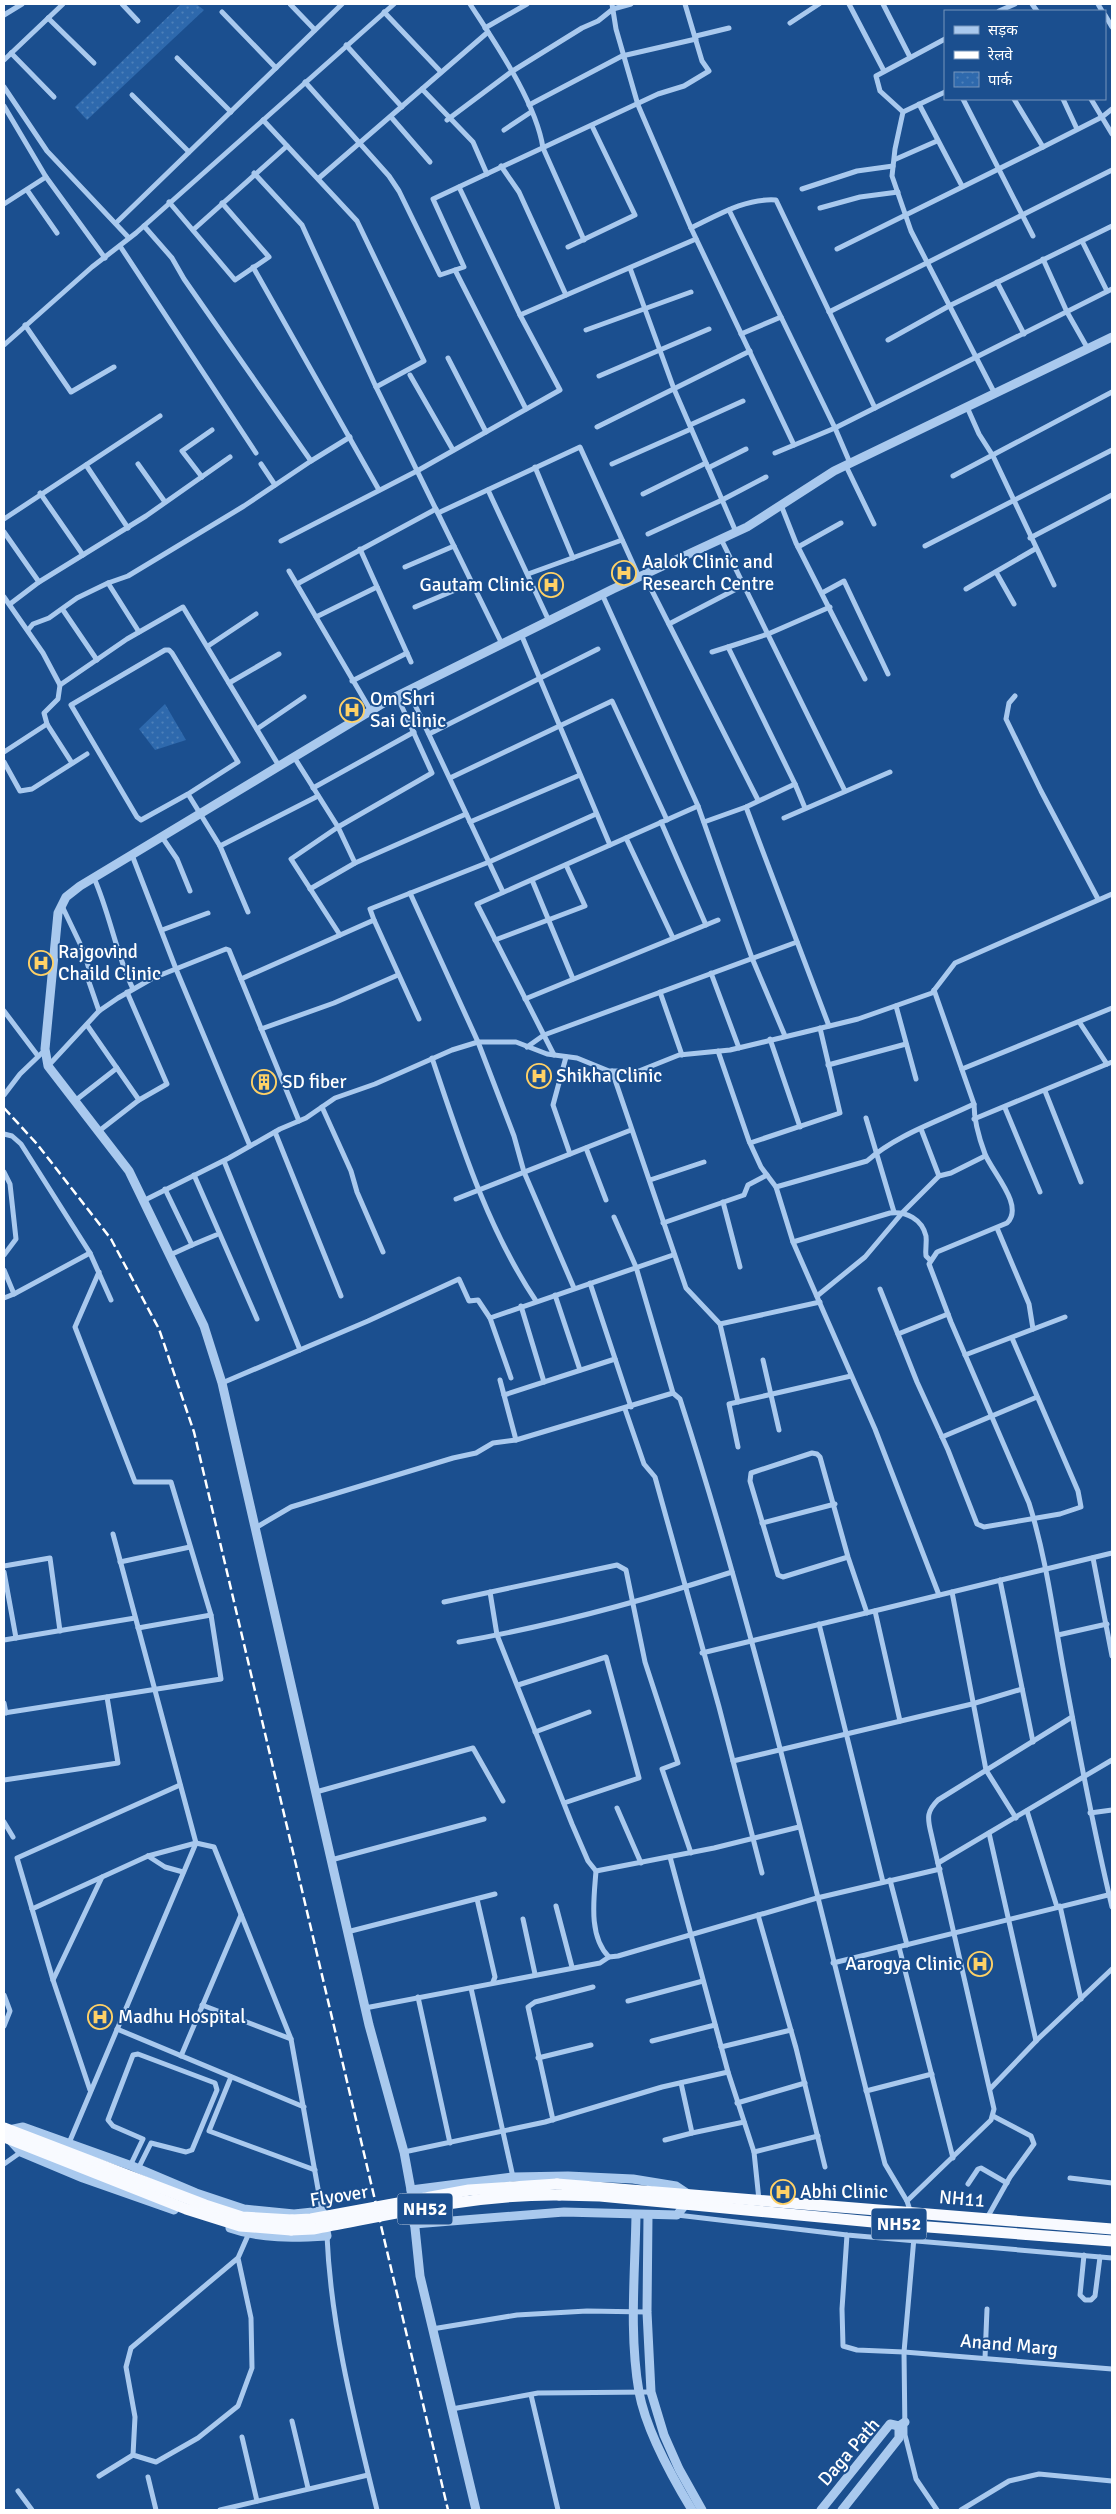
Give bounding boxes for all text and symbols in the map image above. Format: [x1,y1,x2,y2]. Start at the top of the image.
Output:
legend [944,10,1106,100]
text: सड़क [988,21,1018,39]
text: रेलवे [987,46,1013,64]
text: पार्क [988,71,1012,89]
place label: Aalok Clinic and Research Centre [642,550,774,596]
hospital icon: Aalok Clinic and Research Centre [611,560,637,586]
hospital icon: Gautam Clinic [538,572,564,598]
place label: Gautam Clinic [420,573,534,597]
place label: Om Shri Sai Clinic [370,687,446,733]
hospital icon: Om Shri Sai Clinic [339,697,365,723]
place label: Rajgovind Chaild Clinic [58,940,161,986]
hospital icon: Rajgovind Chaild Clinic [28,950,54,976]
hospital icon: Shikha Clinic [526,1063,552,1089]
place label: Shikha Clinic [556,1064,662,1088]
building icon: SD fiber [251,1069,277,1095]
place label: SD fiber [282,1070,347,1094]
hospital icon: Aarogya Clinic [967,1951,993,1977]
place label: Aarogya Clinic [845,1952,962,1976]
hospital icon: Madhu Hospital [87,2004,113,2030]
place label: Madhu Hospital [118,2005,246,2029]
hospital icon: Abhi Clinic [770,2179,796,2205]
street label: Flyover [308,2180,370,2212]
place label: Abhi Clinic [800,2180,888,2204]
street label: NH11 [938,2185,986,2213]
road number: NH52 [398,2194,452,2224]
road number: NH52 [872,2208,926,2240]
street label: Anand Marg [959,2329,1059,2361]
street label: Daga Path [813,2413,885,2491]

